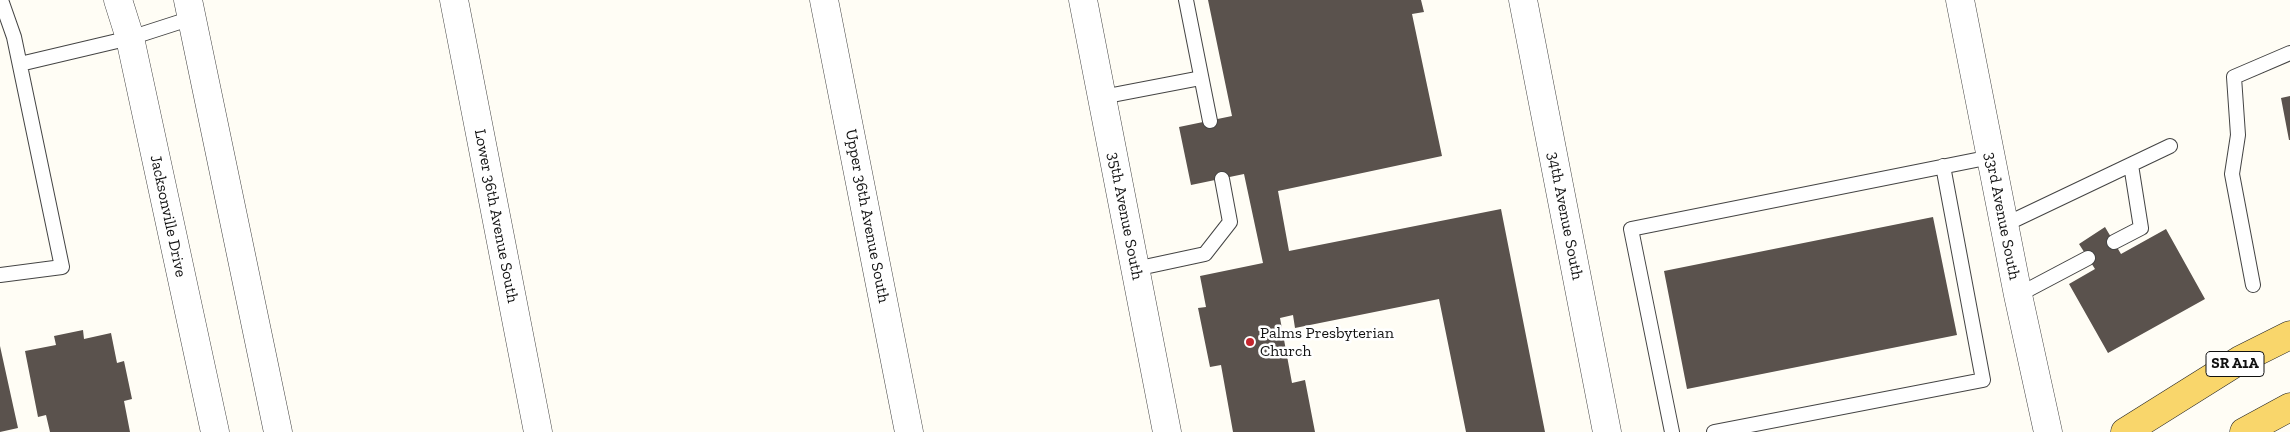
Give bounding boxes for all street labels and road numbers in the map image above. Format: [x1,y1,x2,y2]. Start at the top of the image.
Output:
street label: Lower 36th Avenue South [470,128,522,304]
street label: Upper 36th Avenue South [841,128,893,304]
street label: 34th Avenue South [1543,150,1587,282]
street label: 35th Avenue South [1103,151,1147,281]
street label: 33rd Avenue South [1980,151,2024,281]
street label: Jacksonville Drive [146,153,190,279]
road number: SR A1A [2206,352,2264,376]

